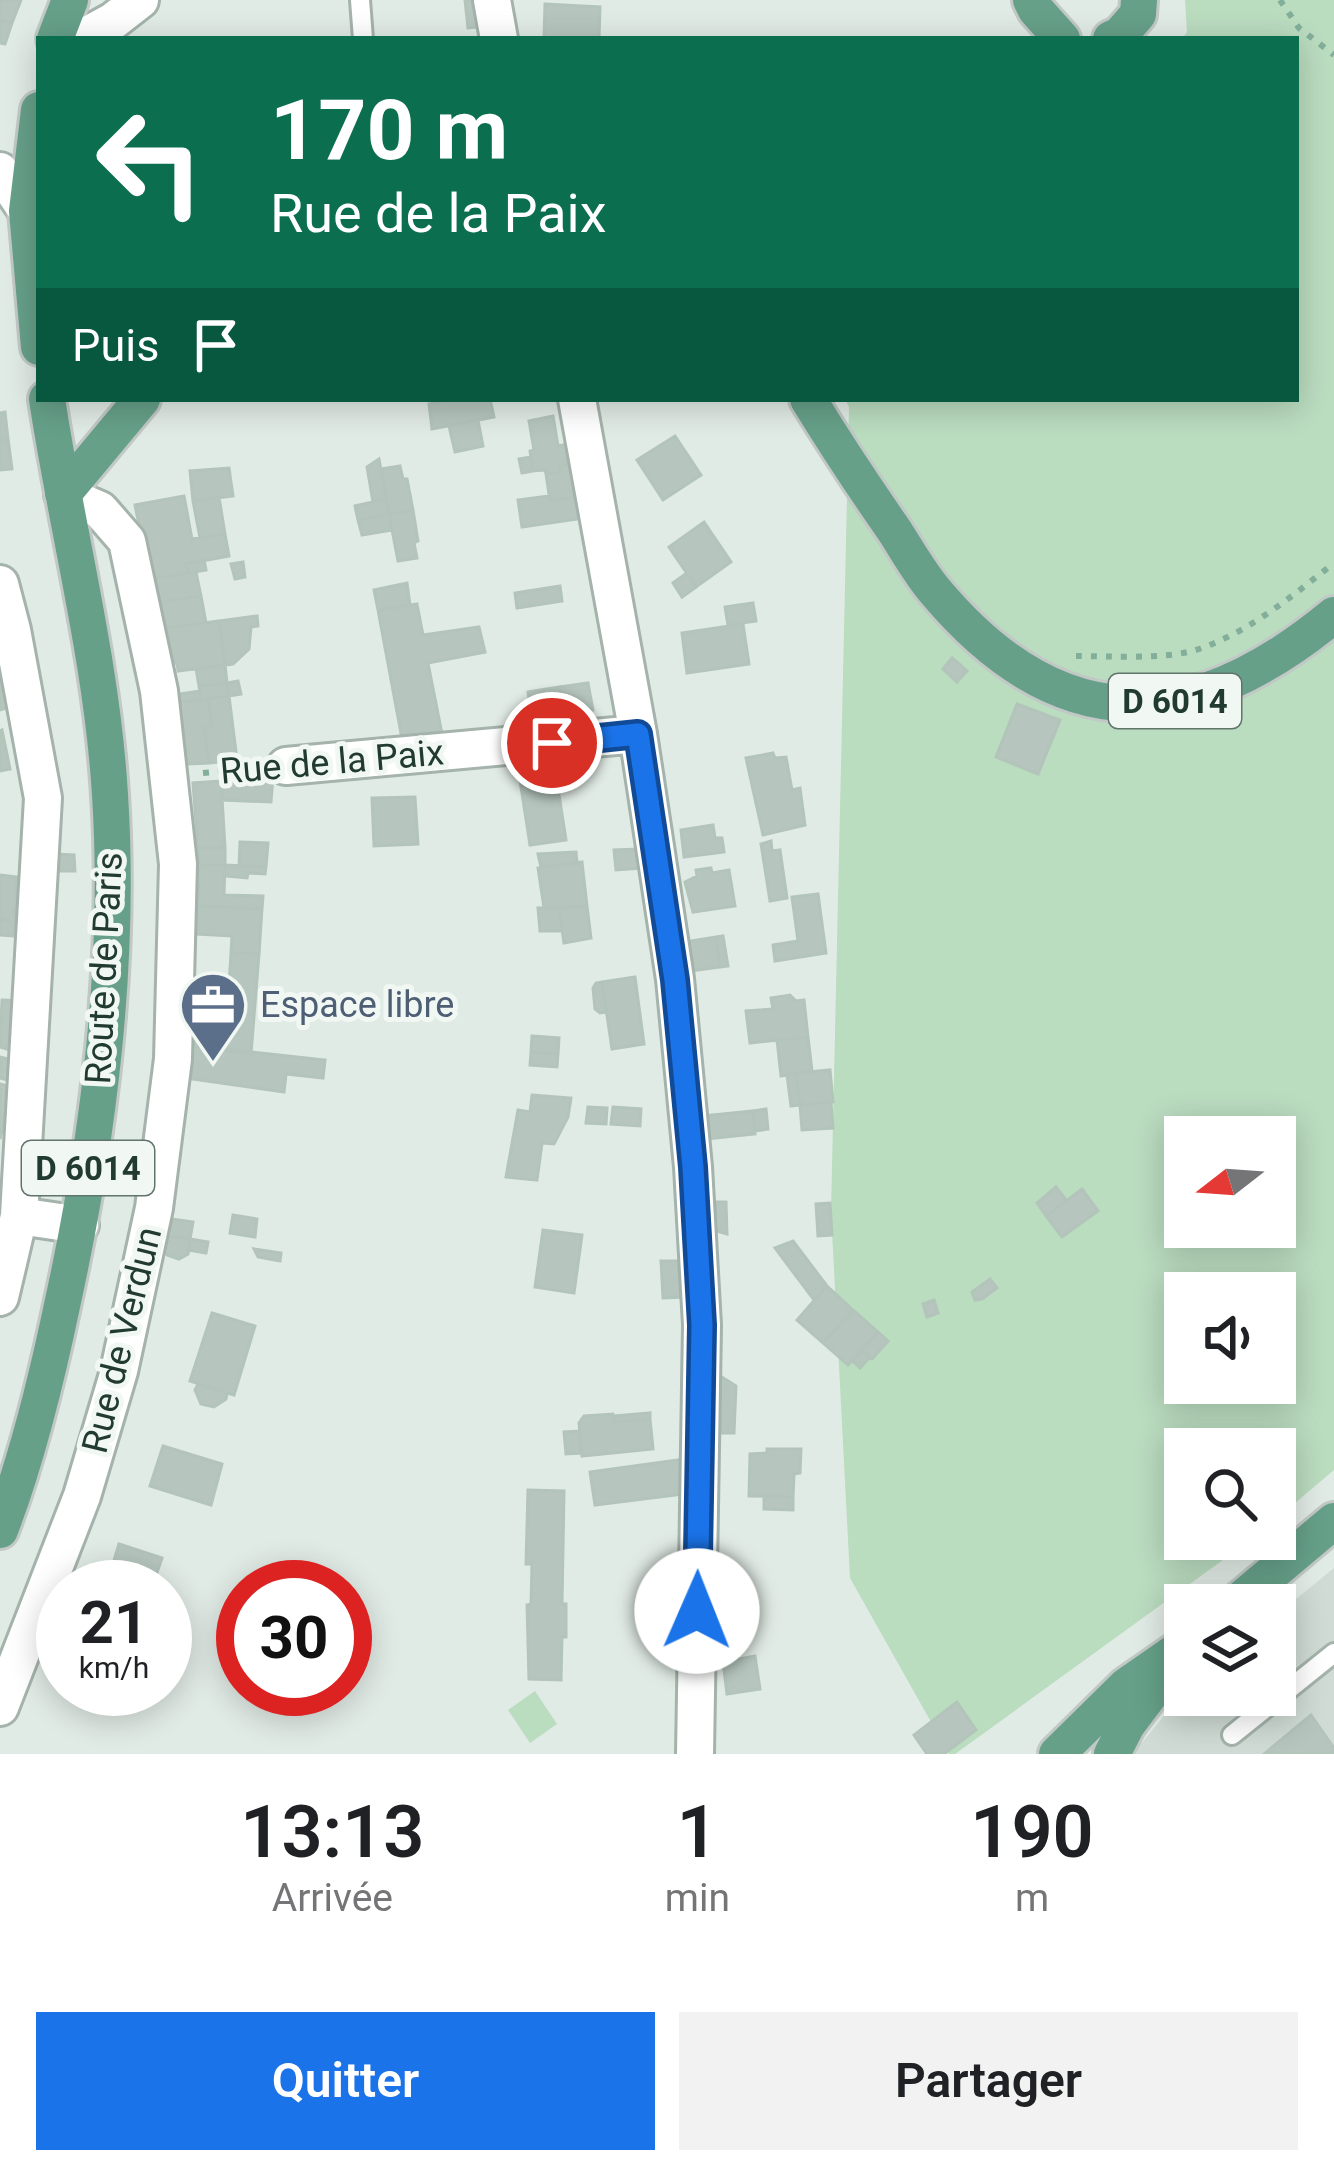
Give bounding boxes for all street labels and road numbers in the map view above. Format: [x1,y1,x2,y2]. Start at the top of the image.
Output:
road number: D 6014 [1109,674,1241,728]
street label: Rue de la Paix [218,731,446,793]
street label: Route de Paris [77,851,131,1085]
road number: D 6014 [22,1141,154,1195]
street label: Rue de Verdun [74,1223,170,1457]

